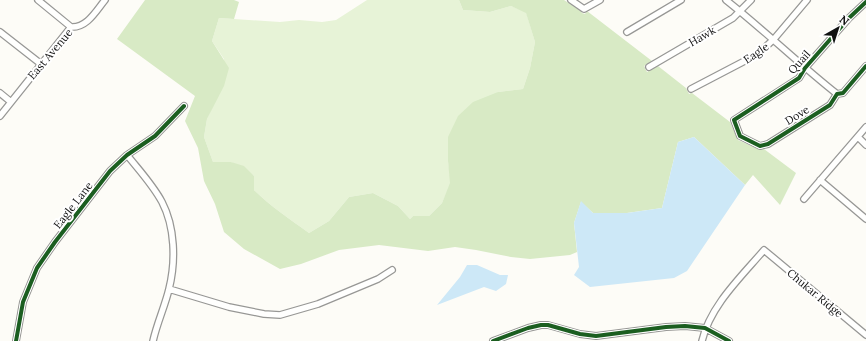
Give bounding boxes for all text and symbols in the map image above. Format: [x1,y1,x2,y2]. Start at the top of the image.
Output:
north arrow [818,8,858,48]
text: N [837,12,852,29]
street label: Hawk [686,23,718,49]
street label: East Avenue [25,26,75,82]
street label: Eagle [741,39,771,67]
street label: Quail [785,47,813,77]
street label: Dove [782,102,812,128]
street label: Eagle Lane [50,179,96,231]
street label: Chukar Ridge [784,266,846,320]

